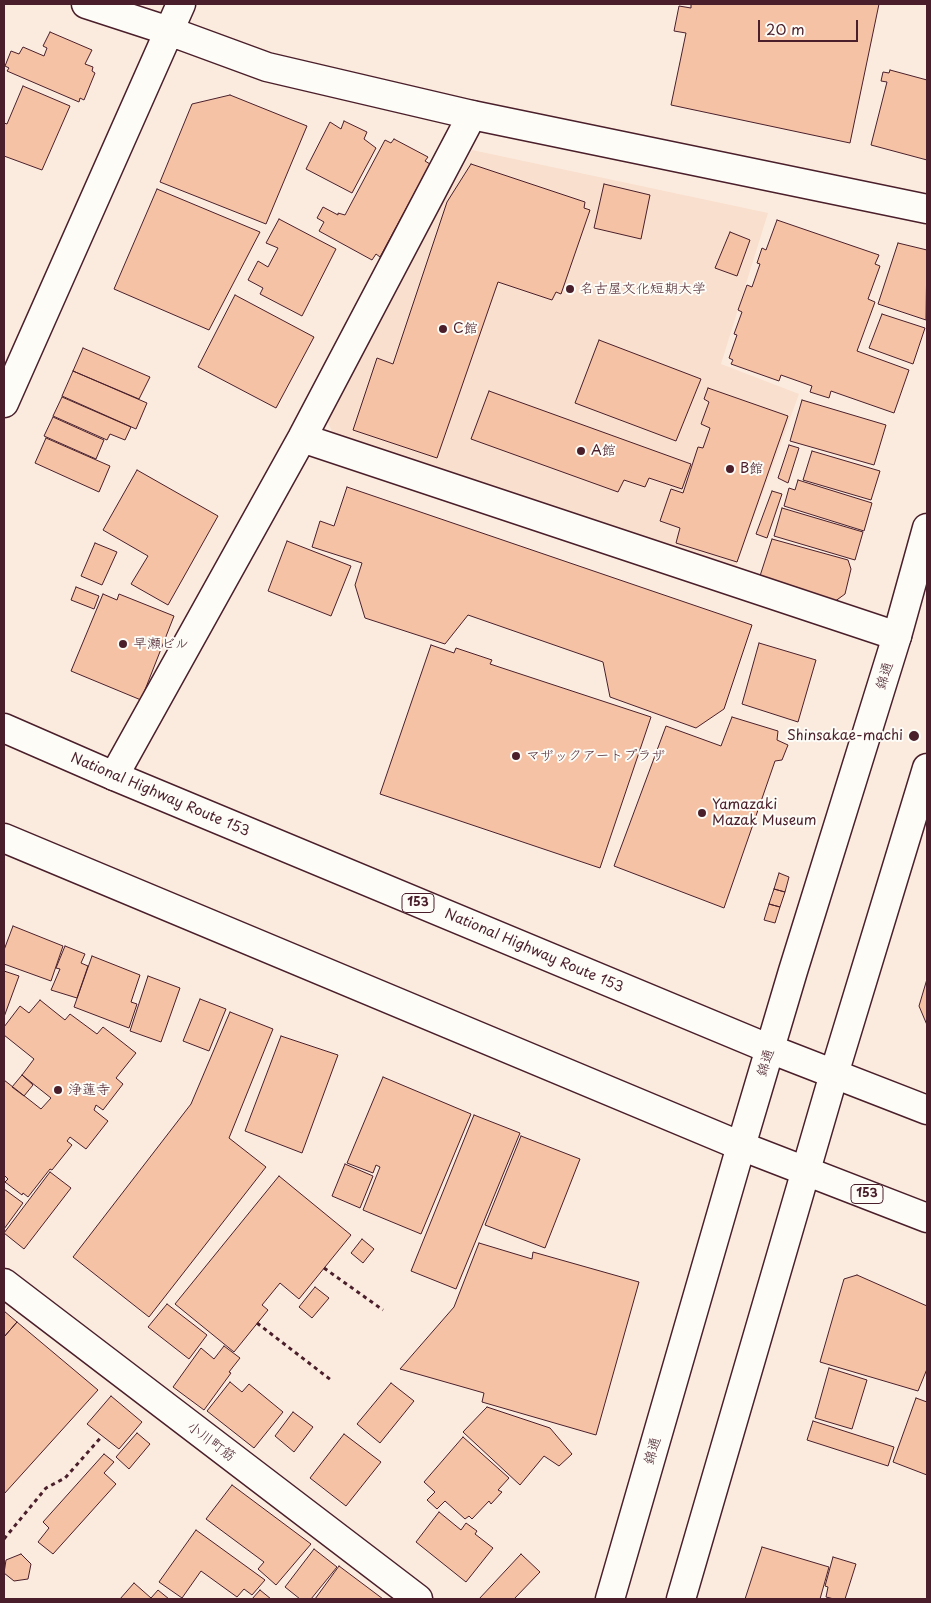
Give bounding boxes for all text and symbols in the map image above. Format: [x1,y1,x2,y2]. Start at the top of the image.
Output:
scale bar [761,10,861,42]
text: 20 m [766,17,805,40]
place label: 名古屋文化短期大学 [580,281,706,297]
marker: 名古屋文化短期大学 [564,283,576,295]
place label: C館 [453,321,478,337]
marker: C館 [437,323,449,335]
place label: A館 [591,443,616,459]
marker: A館 [575,445,587,457]
place label: B館 [740,461,763,477]
marker: B館 [724,463,736,475]
place label: 早瀬ビル [133,636,189,652]
marker: 早瀬ビル [117,638,129,650]
street label: 錦通 [873,660,897,692]
place label: Shinsakae-machi [787,728,903,744]
marker: Shinsakae-machi [907,729,921,743]
place label: マザックアートプラザ [526,748,665,764]
street label: National Highway Route 153 [68,750,252,840]
marker: マザックアートプラザ [510,750,522,762]
place label: Yamazaki Mazak Museum [712,797,817,830]
marker: Yamazaki Mazak Museum [696,807,708,819]
road number: 153 [402,894,434,912]
street label: National Highway Route 153 [442,906,626,996]
street label: 錦通 [754,1047,778,1079]
place label: 浄蓮寺 [68,1082,110,1098]
marker: 浄蓮寺 [52,1084,64,1096]
road number: 153 [851,1184,883,1204]
street label: 小川町筋 [184,1418,238,1466]
street label: 錦通 [641,1435,665,1467]

